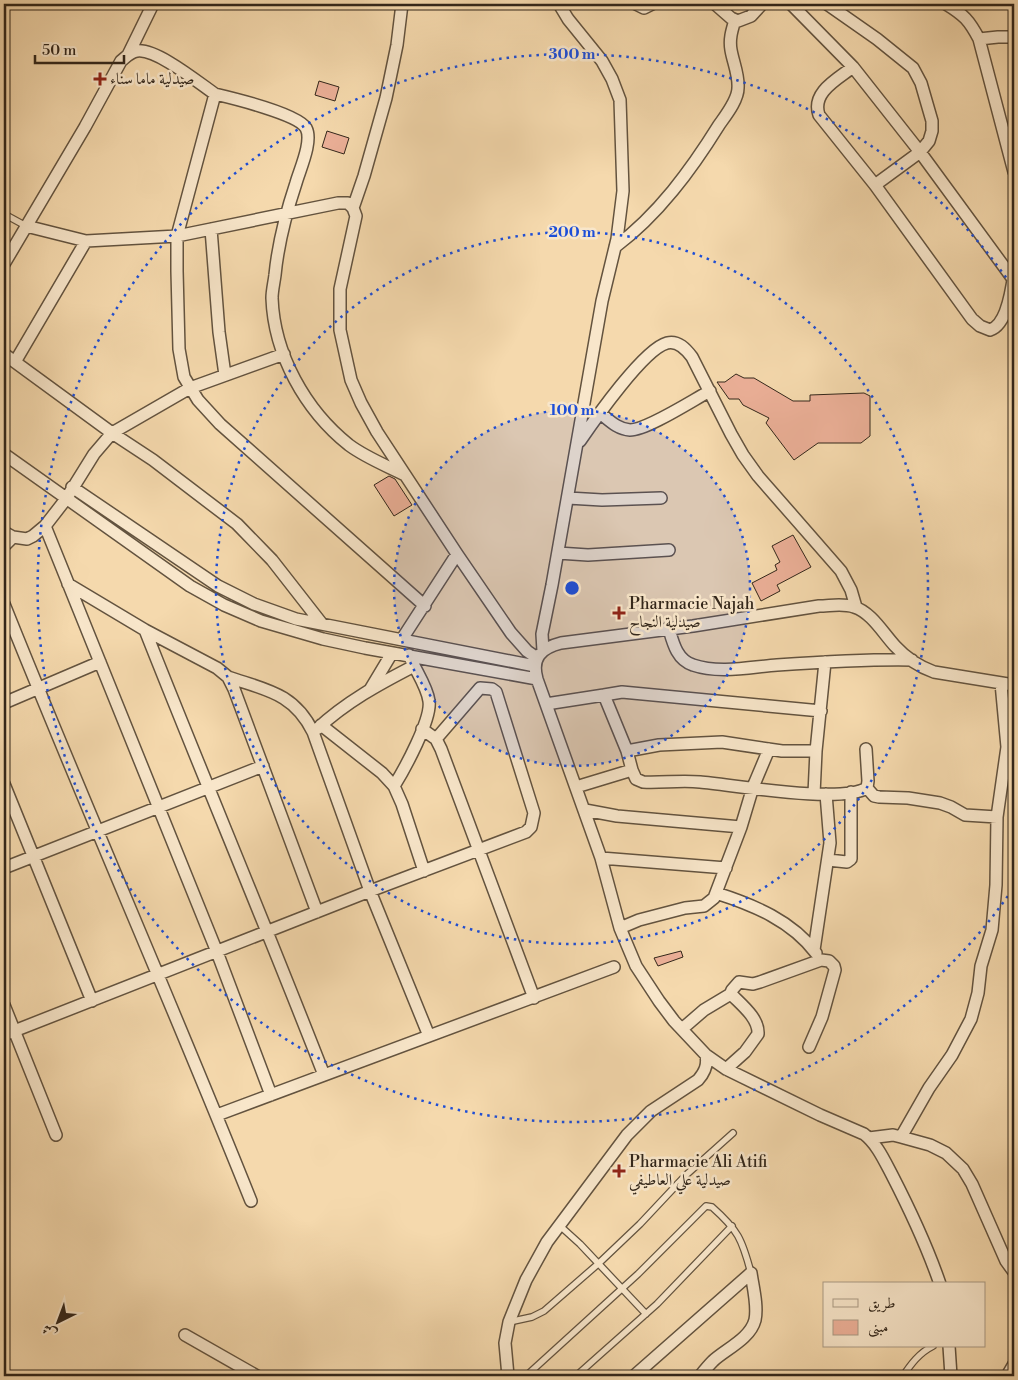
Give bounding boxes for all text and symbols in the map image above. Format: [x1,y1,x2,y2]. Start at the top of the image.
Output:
scale bar [35,32,124,64]
text: 50 m [42,41,76,60]
text: 300 m [549,45,596,64]
place label: صيدلية ماما سناء [110,69,195,89]
marker: صيدلية ماما سناء [94,73,106,85]
text: 200 m [548,223,596,242]
text: 100 m [550,401,595,420]
centre of rings [563,579,581,597]
place label: Pharmacie Najah صيدلية النجاح [629,594,755,636]
marker: Pharmacie Najah صيدلية النجاح [613,607,625,619]
place label: Pharmacie Ali Atifi صيدلية علي العاطيفي [629,1152,768,1195]
marker: Pharmacie Ali Atifi صيدلية علي العاطيفي [613,1165,625,1177]
legend [823,1282,986,1348]
text: طريق [868,1294,895,1313]
north arrow [32,1298,82,1348]
text: مبنى [868,1318,888,1338]
text: ش [39,1320,61,1342]

